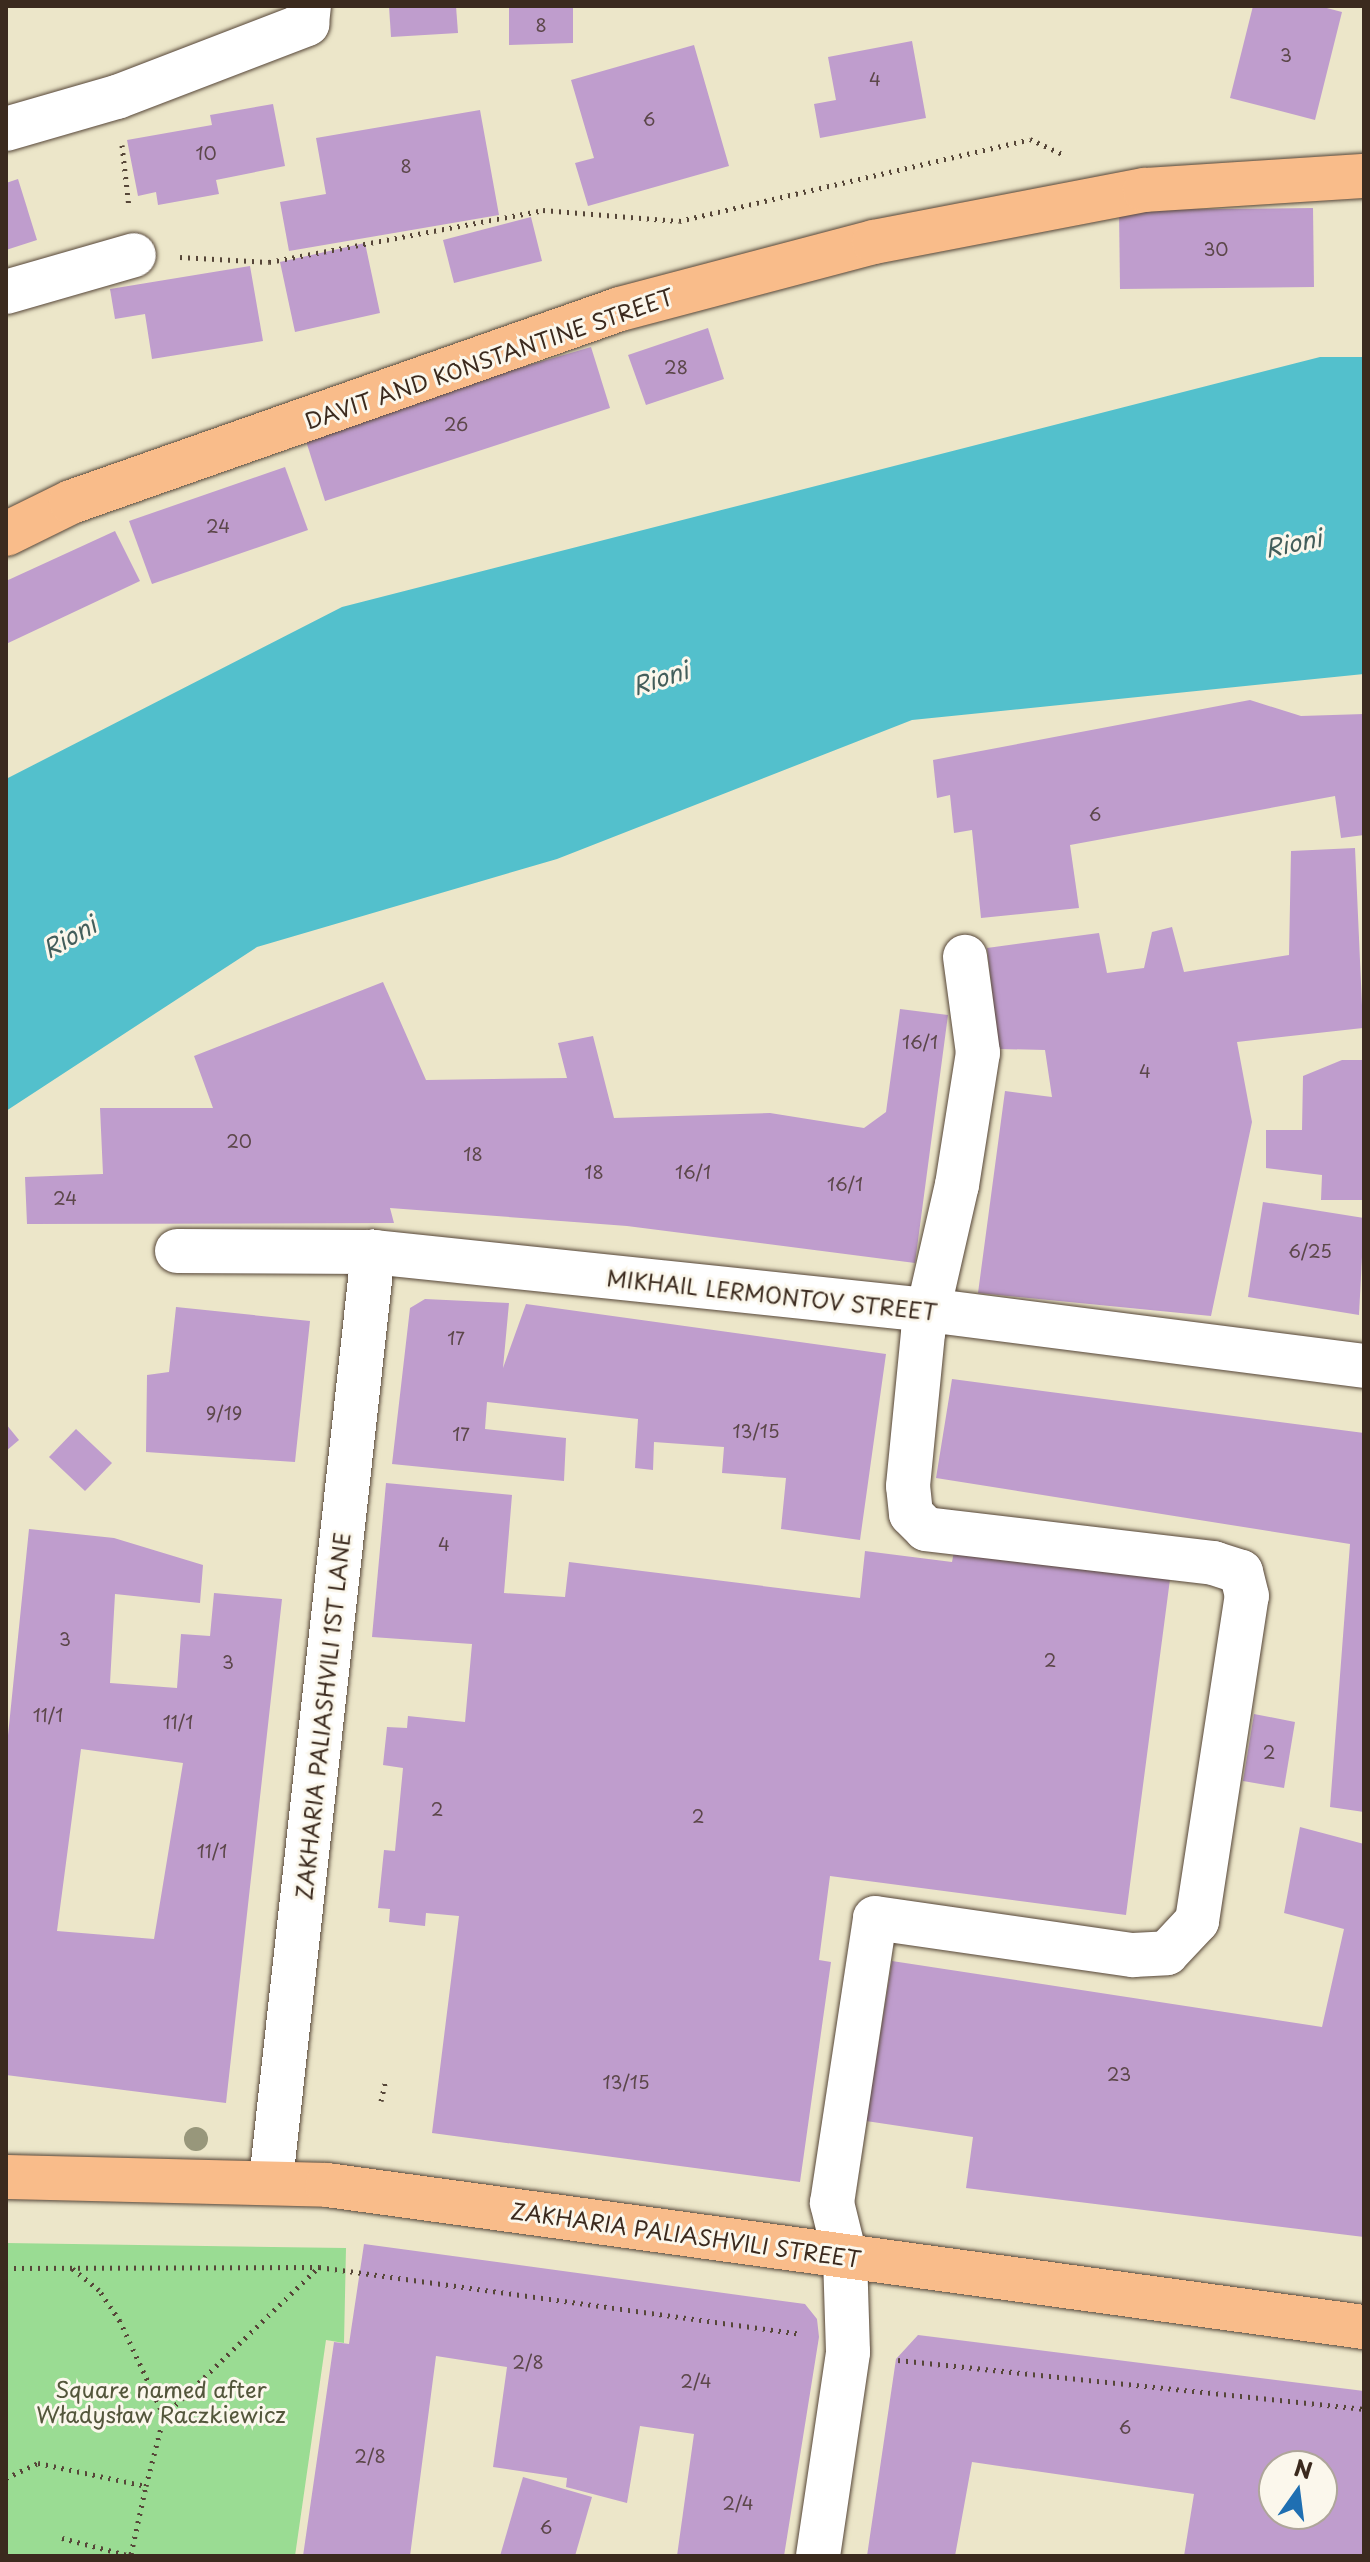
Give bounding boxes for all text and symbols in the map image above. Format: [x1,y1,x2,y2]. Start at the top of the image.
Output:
house number: 8 [535,14,547,36]
house number: 3 [1280,44,1292,66]
house number: 4 [869,68,881,90]
house number: 6 [643,108,655,130]
house number: 10 [195,142,217,164]
house number: 8 [400,155,412,177]
house number: 30 [1203,238,1229,260]
street label: DAVIT AND KONSTANTINE STREET [300,282,678,434]
house number: 28 [664,356,688,378]
house number: 26 [444,413,468,435]
house number: 24 [206,515,230,537]
water label: Rioni [1262,523,1324,563]
water label: Rioni [628,655,692,701]
house number: 6 [1089,803,1101,825]
water label: Rioni [37,910,101,964]
house number: 16/1 [902,1031,938,1053]
house number: 4 [1139,1060,1151,1082]
house number: 20 [226,1130,252,1152]
house number: 18 [463,1143,483,1165]
house number: 18 [584,1161,604,1183]
house number: 16/1 [675,1161,711,1183]
house number: 16/1 [827,1173,863,1195]
house number: 24 [53,1187,77,1209]
house number: 6/25 [1288,1240,1332,1262]
street label: MIKHAIL LERMONTOV STREET [603,1263,941,1325]
house number: 17 [447,1327,465,1349]
house number: 9/19 [206,1402,242,1424]
house number: 13/15 [732,1420,780,1442]
house number: 17 [452,1423,470,1445]
street label: ZAKHARIA PALIASHVILI 1ST LANE [289,1528,355,1904]
house number: 4 [438,1533,450,1555]
house number: 3 [59,1628,71,1650]
house number: 2 [1044,1649,1056,1671]
house number: 3 [222,1651,234,1673]
house number: 11/1 [33,1704,63,1726]
house number: 11/1 [163,1711,193,1733]
house number: 2 [1263,1741,1275,1763]
house number: 2 [431,1798,443,1820]
house number: 2 [692,1805,704,1827]
house number: 11/1 [197,1840,227,1862]
house number: 23 [1107,2063,1131,2085]
house number: 13/15 [602,2071,650,2093]
street label: ZAKHARIA PALIASHVILI STREET [507,2196,865,2272]
house number: 2/8 [512,2351,544,2373]
house number: 2/4 [680,2370,712,2392]
park label: Square named after Władysław Raczkiewicz [37,2375,285,2426]
house number: 6 [1119,2416,1131,2438]
house number: 2/8 [354,2445,386,2467]
north arrow [1258,2450,1338,2530]
text: N [1291,2450,1316,2486]
house number: 2/4 [722,2492,754,2514]
house number: 6 [540,2516,552,2538]

